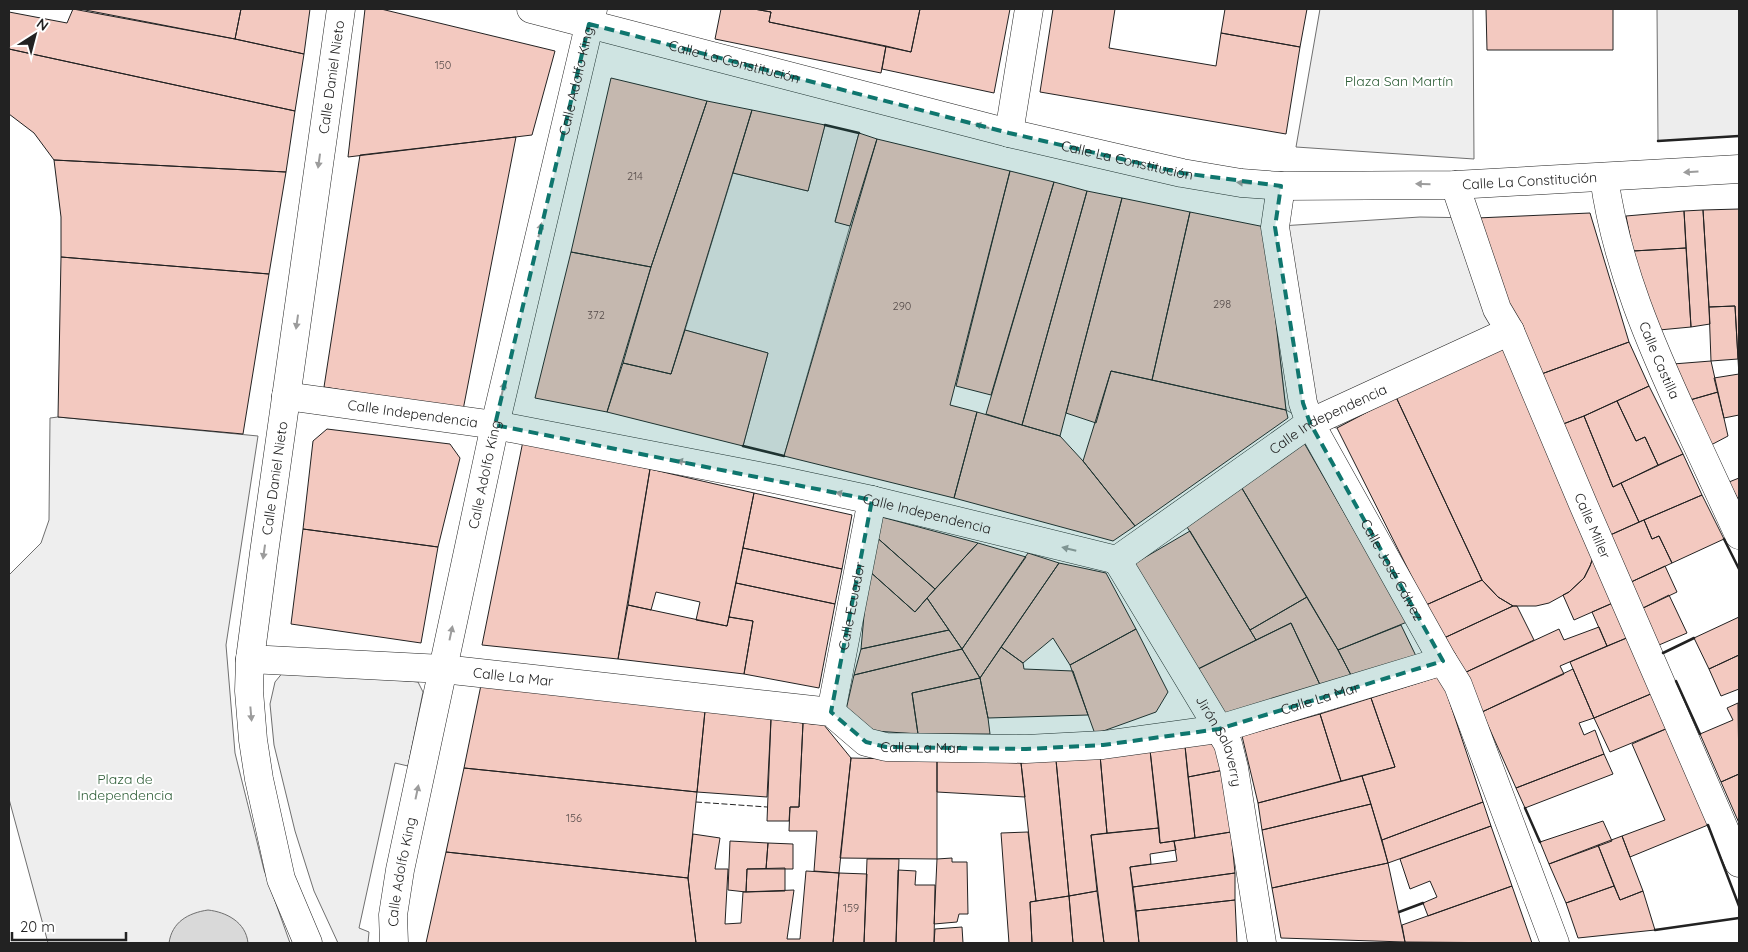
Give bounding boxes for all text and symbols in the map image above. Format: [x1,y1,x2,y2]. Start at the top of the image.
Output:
north arrow [10,10,60,60]
text: N [33,14,52,35]
street label: Calle Daniel Nieto [314,19,348,135]
street label: Calle Adolfo King [555,25,598,137]
street label: Calle La Constitución [667,36,802,87]
house number: 150 [435,58,451,72]
park label: Plaza San Martín [1345,72,1453,90]
one-way arrow [975,122,990,130]
street label: Calle La Constitución [1059,136,1195,184]
one-way arrow [315,153,323,169]
street label: Calle La Constitución [1462,168,1597,194]
house number: 214 [627,169,643,183]
one-way arrow [1682,169,1698,177]
one-way arrow [1235,179,1251,187]
one-way arrow [1415,180,1431,188]
one-way arrow [536,223,544,238]
house number: 298 [1213,297,1231,311]
house number: 290 [893,299,911,313]
house number: 372 [587,308,605,322]
one-way arrow [292,314,300,330]
street label: Calle Castilla [1635,319,1684,402]
street label: Calle Independencia [1266,380,1390,458]
one-way arrow [499,381,507,396]
street label: Calle Independencia [346,396,479,432]
street label: Calle Adolfo King [464,418,505,531]
street label: Calle Daniel Nieto [258,420,292,536]
one-way arrow [676,457,692,465]
street label: Calle Independencia [861,489,993,538]
one-way arrow [836,490,851,498]
street label: Calle Miller [1570,490,1615,562]
street label: Calle José Gálvez [1356,516,1428,624]
one-way arrow [260,544,268,560]
one-way arrow [1062,544,1077,552]
street label: Calle Ecuador [834,560,869,652]
one-way arrow [447,625,455,640]
street label: Calle La Mar [472,663,555,690]
street label: Calle La Mar [1279,678,1362,719]
street label: Jirón Salaverry [1192,692,1246,788]
one-way arrow [247,706,255,722]
street label: Calle La Mar [878,737,962,757]
park label: Plaza de Independencia [77,770,173,804]
one-way arrow [413,784,421,799]
house number: 156 [566,811,582,825]
street label: Calle Adolfo King [384,815,420,927]
house number: 159 [843,901,859,915]
scale bar [12,910,126,942]
text: 20 m [20,917,55,936]

